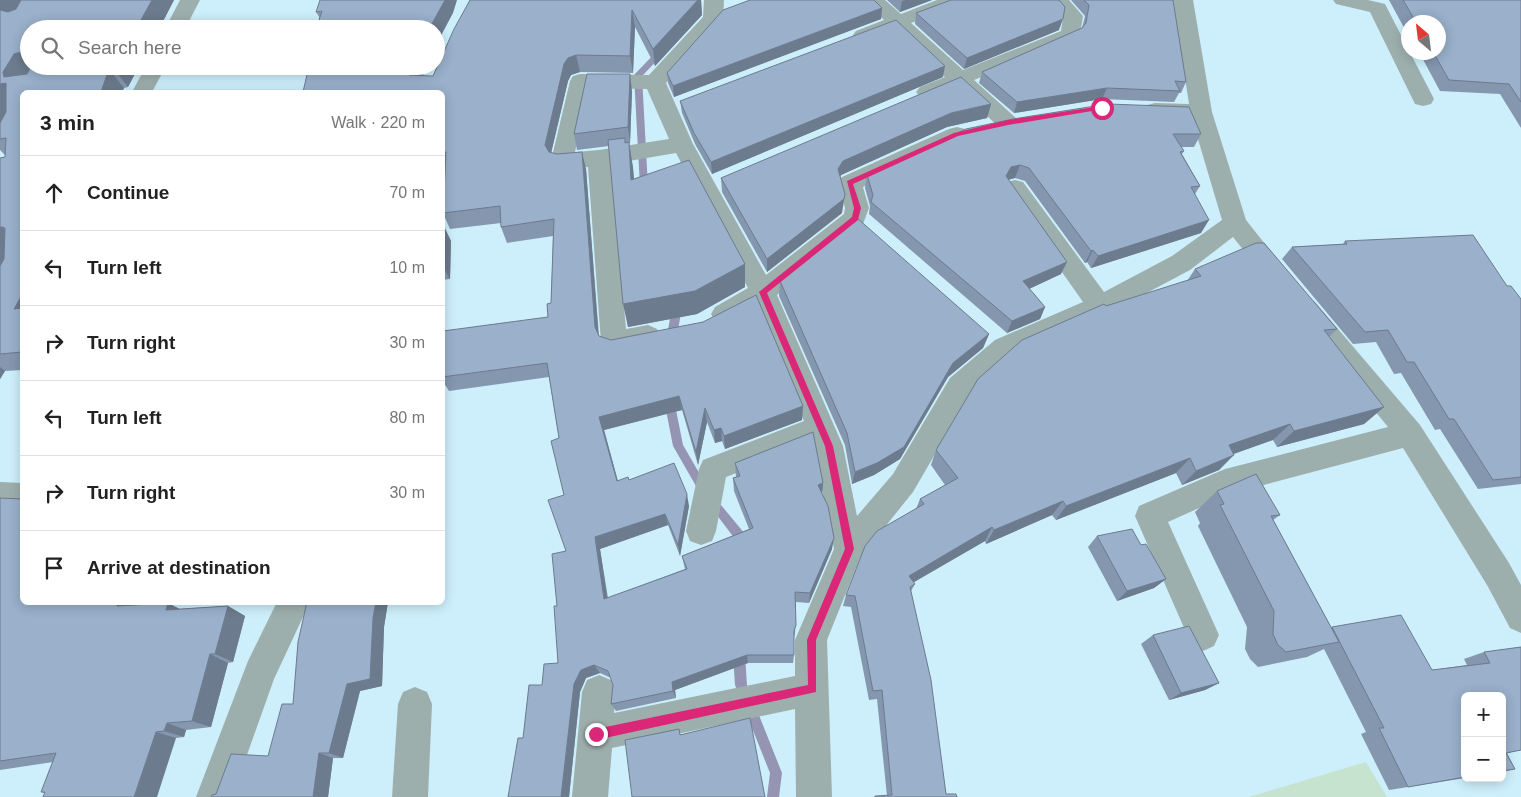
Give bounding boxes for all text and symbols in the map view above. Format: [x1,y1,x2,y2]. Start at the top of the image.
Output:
north arrow [1401,15,1446,60]
search box [20,20,445,75]
icon: search [38,34,66,62]
text: Search here [78,37,182,58]
route start [1091,97,1114,120]
text: 3 min [40,111,95,134]
text: Walk · 220 m [331,114,425,131]
icon: ahead [40,179,68,207]
text: Continue [87,182,169,203]
text: 70 m [389,184,425,201]
icon: left [40,254,68,282]
text: Turn left [87,257,162,278]
text: 10 m [389,259,425,276]
icon: right [40,329,68,357]
text: Turn right [87,332,175,353]
text: 30 m [389,334,425,351]
icon: left [40,404,68,432]
text: Turn left [87,407,162,428]
text: 80 m [389,409,425,426]
icon: right [40,479,68,507]
text: Turn right [87,482,175,503]
text: 30 m [389,484,425,501]
icon: arrive [40,554,68,582]
text: Arrive at destination [87,557,271,578]
map controls [1461,692,1506,782]
button: + [1461,692,1506,737]
route end [585,723,608,746]
button: − [1461,737,1506,782]

